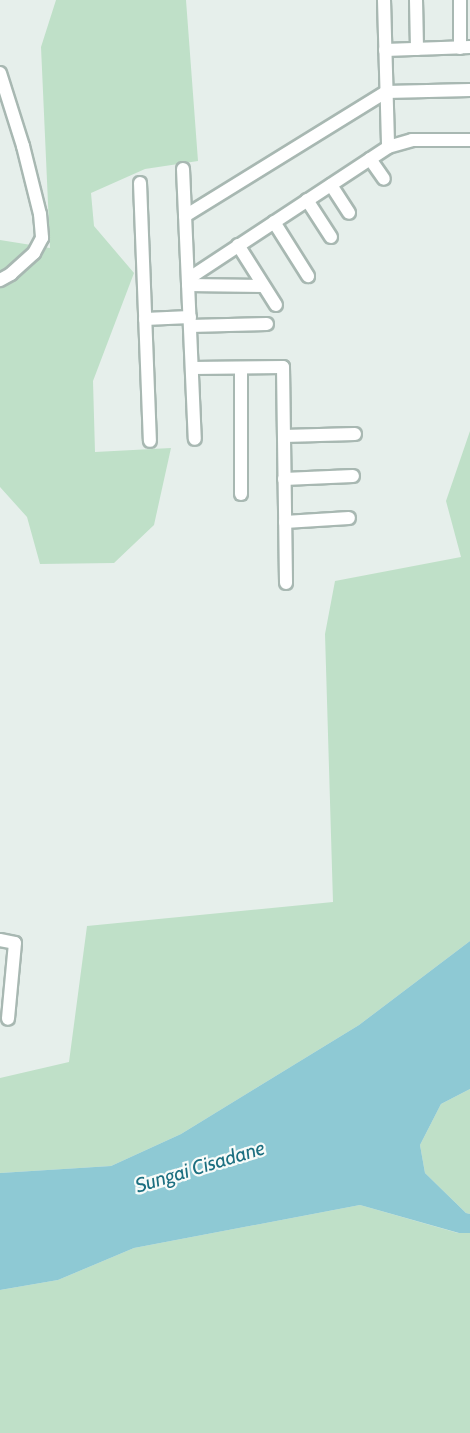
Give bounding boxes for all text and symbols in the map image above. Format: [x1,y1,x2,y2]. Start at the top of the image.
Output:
water label: Sungai Cisadane [132,1136,268,1198]

